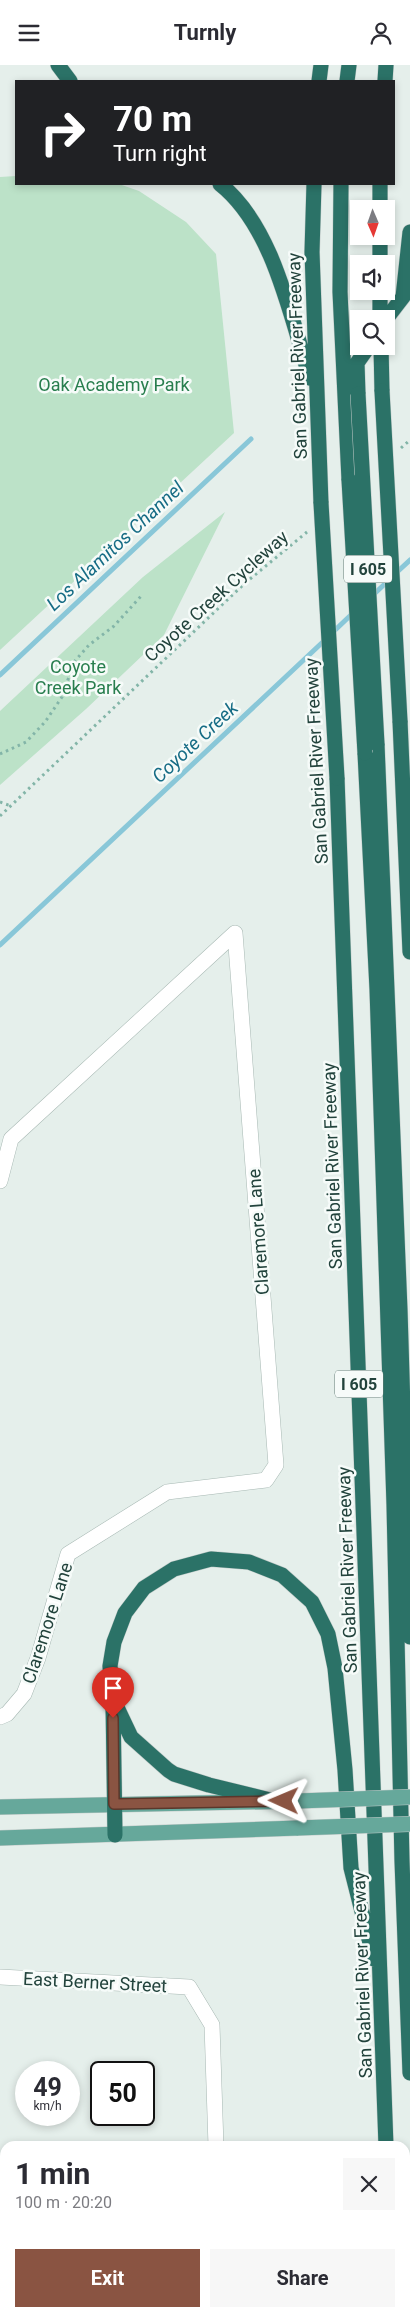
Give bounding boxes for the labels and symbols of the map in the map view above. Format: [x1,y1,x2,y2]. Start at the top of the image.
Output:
north arrow [350,200,395,245]
street label: San Gabriel River Freeway [283,252,311,460]
park label: Oak Academy Park [38,374,191,395]
water label: Los Alamitos Channel [42,476,189,615]
street label: Coyote Creek Cycleway [140,526,292,666]
road number: I 605 [344,555,392,583]
park label: Coyote Creek Park [35,656,122,698]
street label: San Gabriel River Freeway [300,657,332,865]
water label: Coyote Creek [147,696,243,788]
street label: San Gabriel River Freeway [318,1062,346,1270]
street label: Claremore Lane [243,1168,273,1296]
road number: I 605 [335,1371,383,1397]
street label: San Gabriel River Freeway [333,1466,361,1674]
street label: Claremore Lane [17,1560,77,1686]
pin [92,1667,134,1718]
position arrow [257,1774,309,1826]
street label: San Gabriel River Freeway [348,1871,376,2079]
street label: East Berner Street [23,1968,168,1996]
speed limit sign: 50 [90,2061,155,2126]

